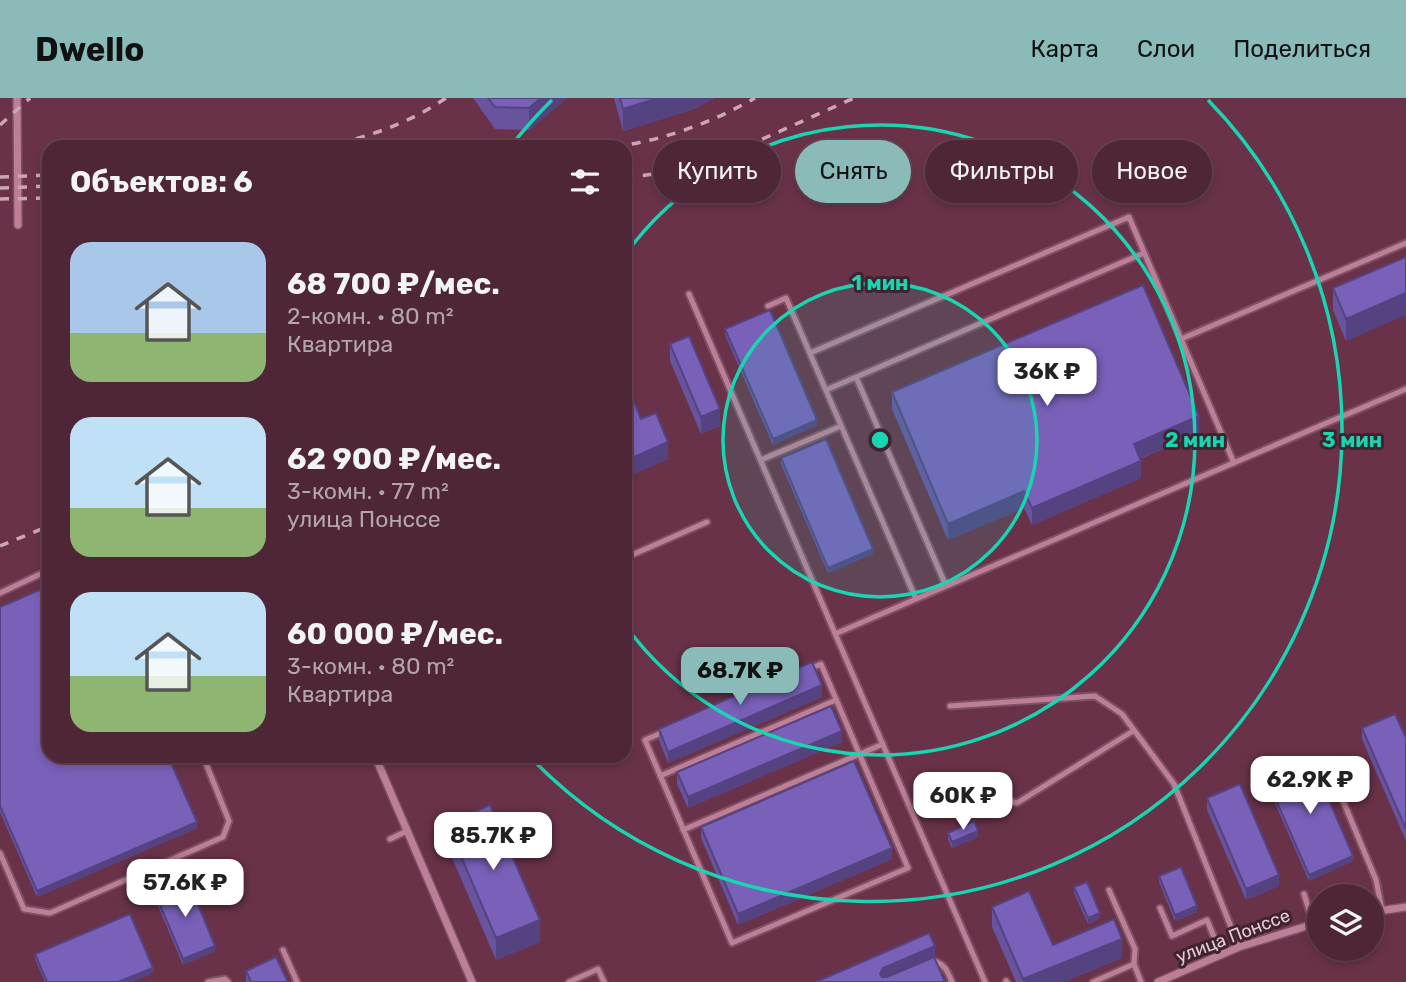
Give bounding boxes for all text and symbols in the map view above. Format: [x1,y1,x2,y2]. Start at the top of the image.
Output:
text: Dwello [35,30,144,69]
text: Карта [1030,35,1099,63]
text: Слои [1137,35,1195,63]
text: Поделиться [1233,35,1371,63]
chip: Купить [653,140,781,203]
chip: Снять [795,140,911,203]
chip: Фильтры [925,140,1078,203]
chip: Новое [1092,140,1212,203]
icon: filters [566,163,604,201]
text: Объектов: 6 [70,164,253,200]
text: 68 700 ₽/мес. [287,266,500,302]
icon: home [126,270,210,354]
text: 1 мин [852,270,908,295]
text: 2-комн. · 80 m² [287,302,454,330]
text: Квартира [287,330,393,358]
pin: 36K ₽ [998,348,1096,408]
text: 36K ₽ [1014,357,1080,385]
text: 2 мин [1165,427,1225,452]
text: 3 мин [1322,427,1382,452]
centre of rings [868,428,892,452]
text: 62 900 ₽/мес. [287,441,501,477]
icon: home [126,445,210,529]
text: 3-комн. · 77 m² [287,477,449,505]
text: улица Понссе [287,505,441,533]
text: 60 000 ₽/мес. [287,616,503,652]
icon: home [126,620,210,704]
pin: 68.7K ₽ [675,648,805,707]
text: 3-комн. · 80 m² [287,652,454,680]
text: 68.7K ₽ [697,656,783,684]
text: Квартира [287,680,393,708]
pin: 62.9K ₽ [1245,756,1375,816]
text: 62.9K ₽ [1267,765,1353,793]
pin: 60K ₽ [914,772,1012,832]
text: 60K ₽ [929,781,997,809]
pin: 85.7K ₽ [428,812,558,872]
text: 85.7K ₽ [450,821,536,849]
pin: 57.6K ₽ [120,860,250,919]
text: 57.6K ₽ [143,868,227,896]
map controls [1307,884,1384,961]
button: layers [1307,884,1384,961]
street label: улица Понссе [1173,904,1293,968]

